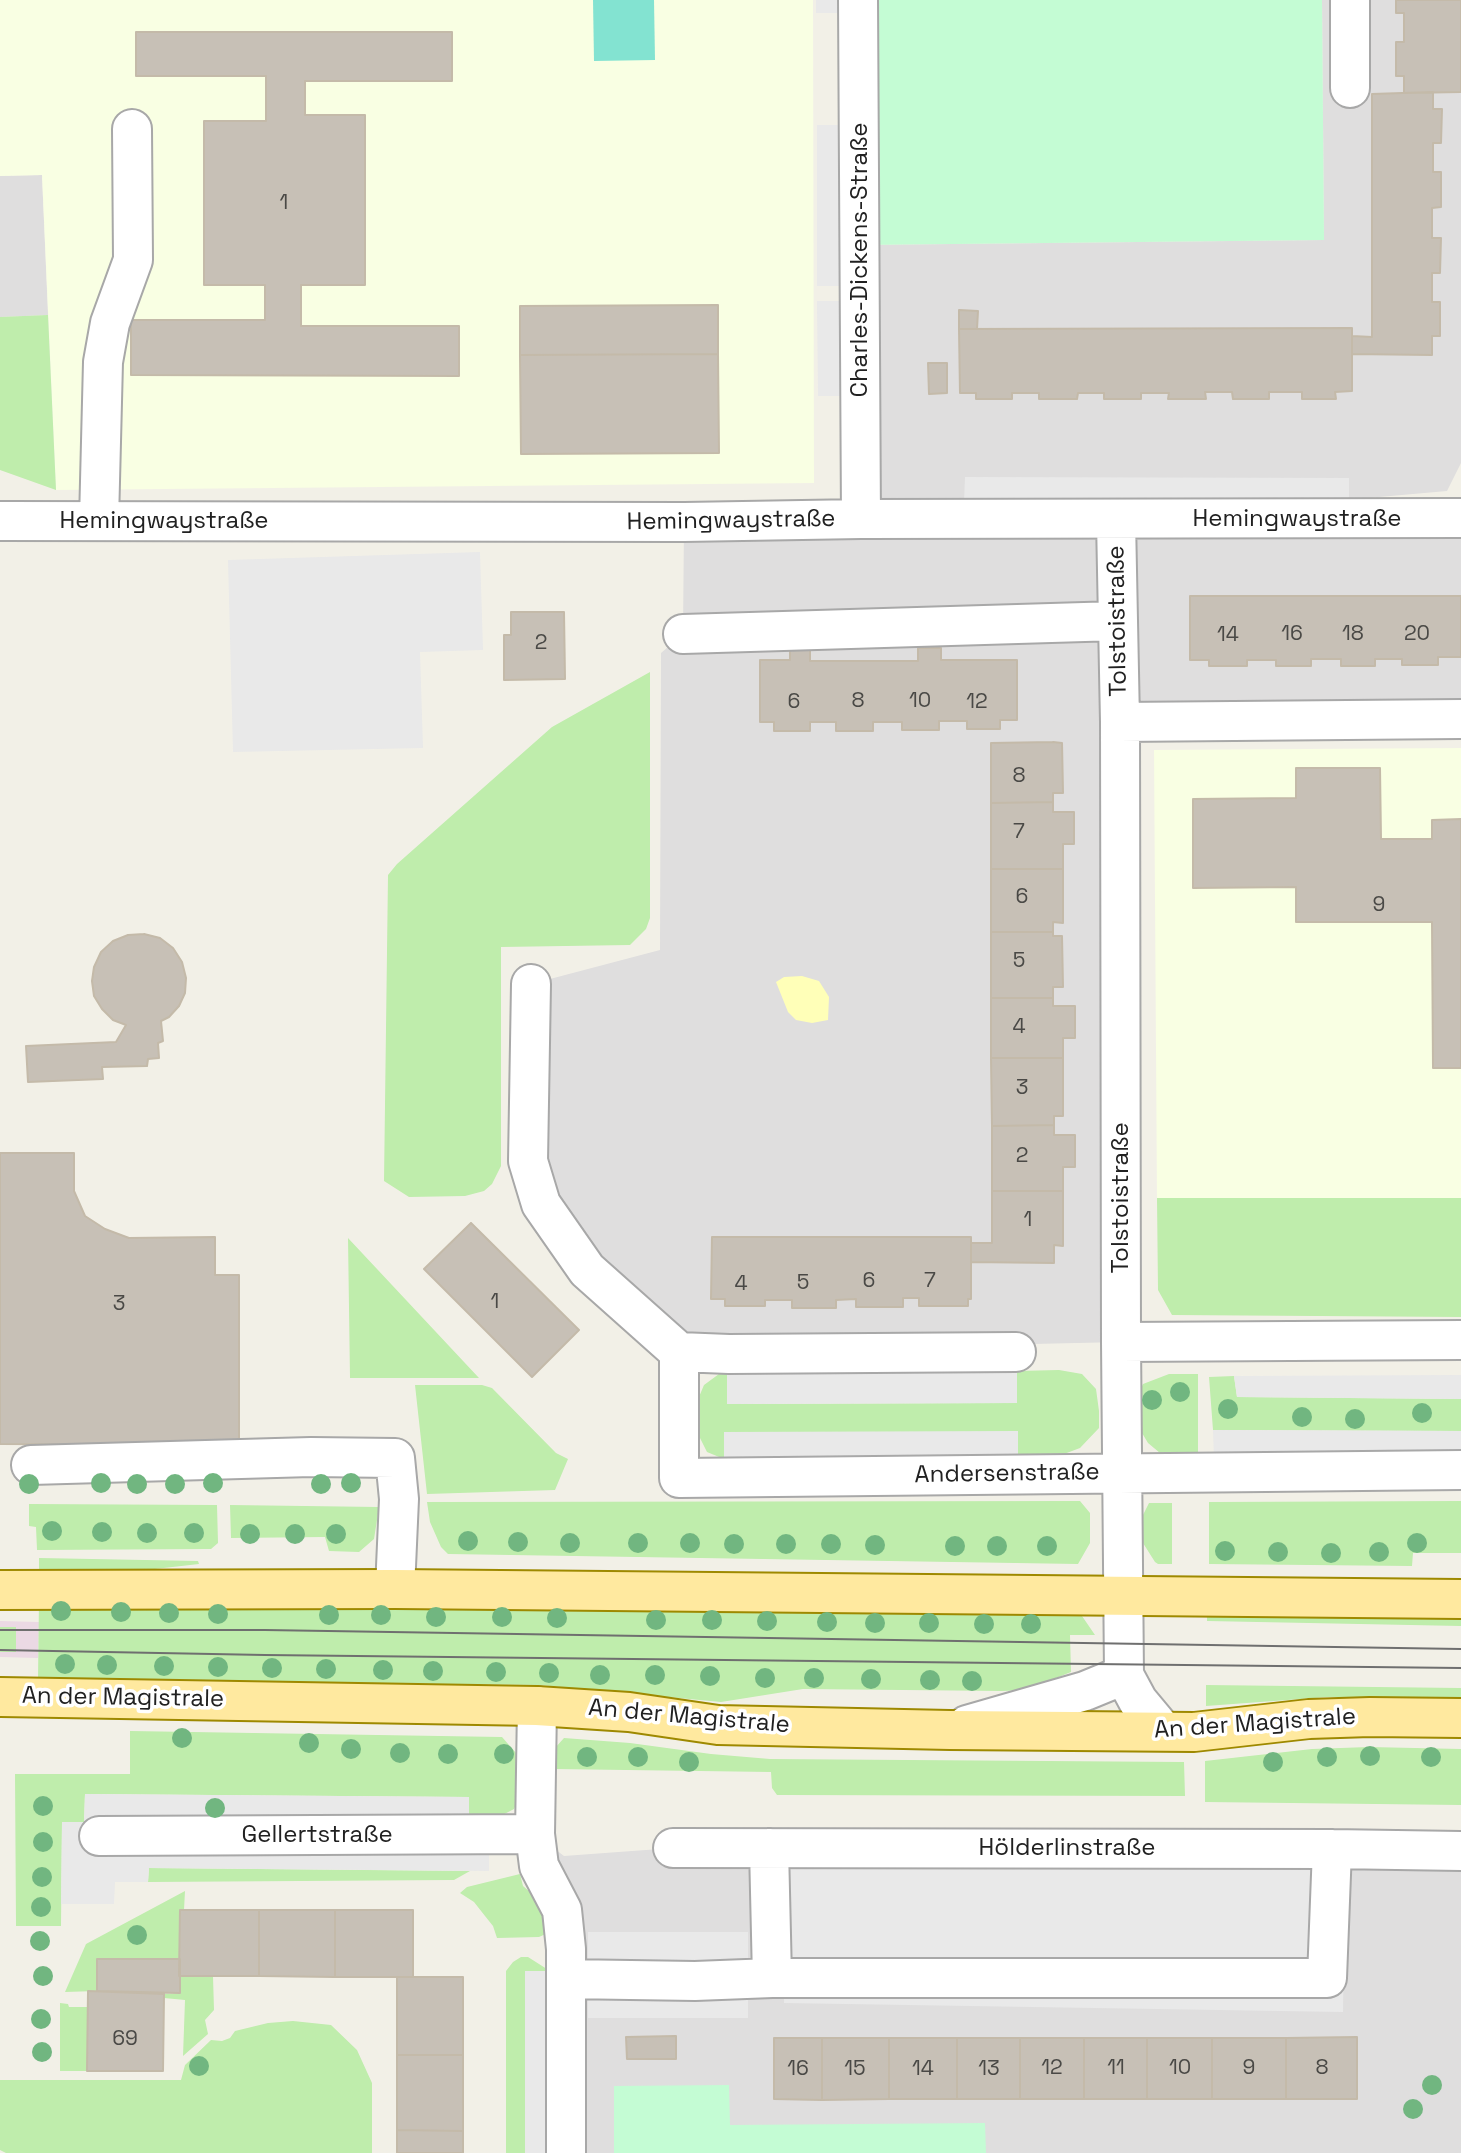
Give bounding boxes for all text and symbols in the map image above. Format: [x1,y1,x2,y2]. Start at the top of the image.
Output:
street label: Charles-Dickens-Straße [846,122,874,398]
house number: 1 [280,190,288,216]
street label: Hemingwaystraße [626,505,836,537]
street label: Hemingwaystraße [1193,505,1401,533]
street label: Hemingwaystraße [60,507,268,535]
street label: Tolstoistraße [1102,545,1134,697]
house number: 16 [1281,621,1303,647]
house number: 18 [1342,621,1364,647]
house number: 20 [1404,621,1430,647]
house number: 14 [1217,622,1239,648]
house number: 2 [535,630,547,656]
house number: 8 [851,688,865,714]
house number: 10 [909,688,931,714]
house number: 6 [788,689,800,715]
house number: 12 [966,689,988,715]
house number: 8 [1012,763,1026,789]
house number: 7 [1013,819,1025,845]
house number: 6 [1016,884,1028,910]
house number: 9 [1373,892,1385,918]
house number: 5 [1013,948,1025,974]
house number: 4 [1012,1014,1026,1040]
house number: 3 [1016,1075,1028,1101]
street label: Tolstoistraße [1107,1122,1135,1274]
house number: 2 [1016,1143,1028,1169]
house number: 1 [1024,1207,1032,1233]
house number: 6 [863,1268,875,1294]
house number: 7 [924,1268,936,1294]
house number: 5 [797,1270,809,1296]
house number: 4 [734,1271,748,1297]
house number: 1 [491,1289,499,1315]
house number: 3 [113,1291,125,1317]
street label: Andersenstraße [914,1458,1100,1490]
street label: An der Magistrale [22,1682,224,1714]
street label: An der Magistrale [587,1694,791,1740]
street label: An der Magistrale [1153,1703,1357,1745]
street label: Gellertstraße [241,1821,393,1849]
street label: Hölderlinstraße [979,1834,1155,1862]
house number: 69 [112,2026,138,2052]
house number: 12 [1041,2055,1063,2081]
house number: 11 [1107,2055,1125,2081]
house number: 10 [1169,2055,1191,2081]
house number: 9 [1243,2055,1255,2081]
house number: 8 [1315,2055,1329,2081]
house number: 16 [787,2056,809,2082]
house number: 15 [844,2056,866,2082]
house number: 14 [912,2056,934,2082]
house number: 13 [978,2056,1000,2082]

